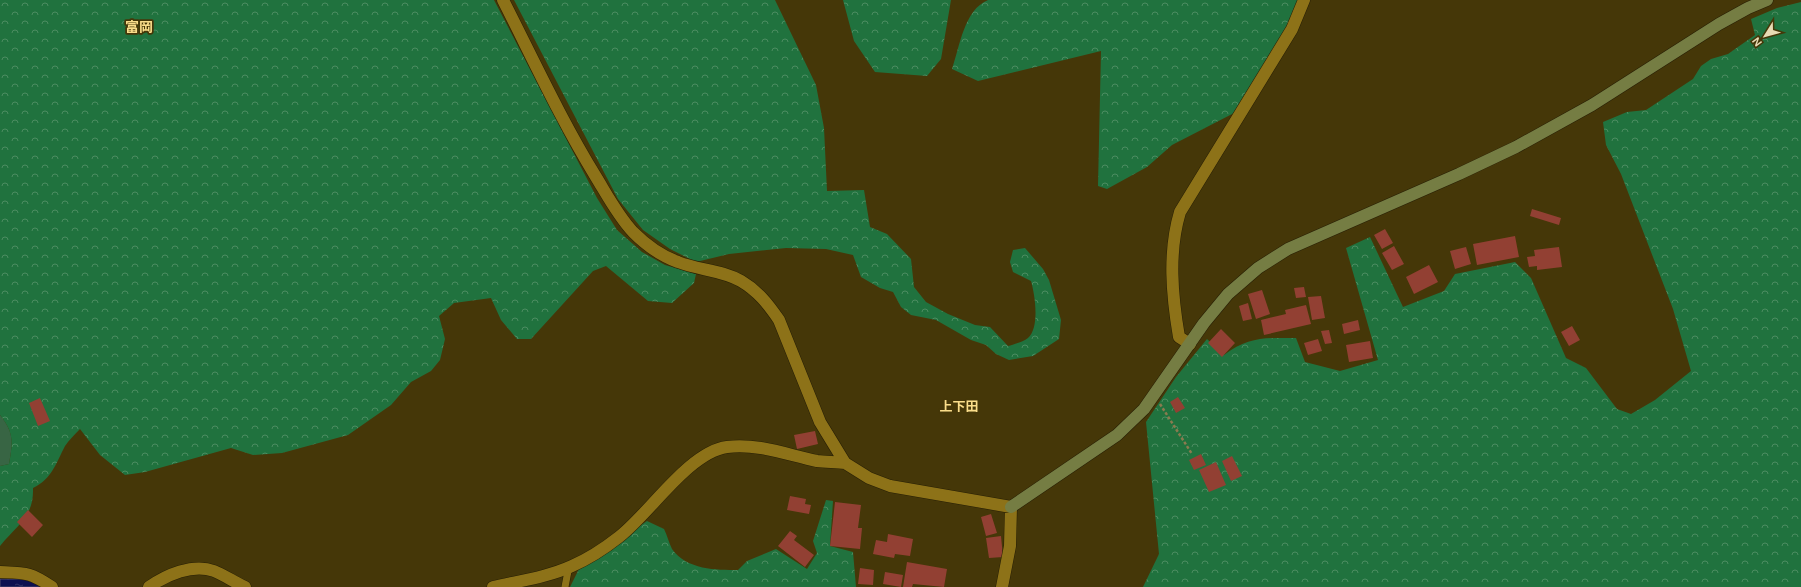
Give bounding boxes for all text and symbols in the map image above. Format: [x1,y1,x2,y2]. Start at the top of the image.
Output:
north arrow [1745,16,1785,56]
district label: 富岡 [125,18,153,36]
text: N [1749,35,1765,49]
district label: 上下田 [939,398,979,415]

